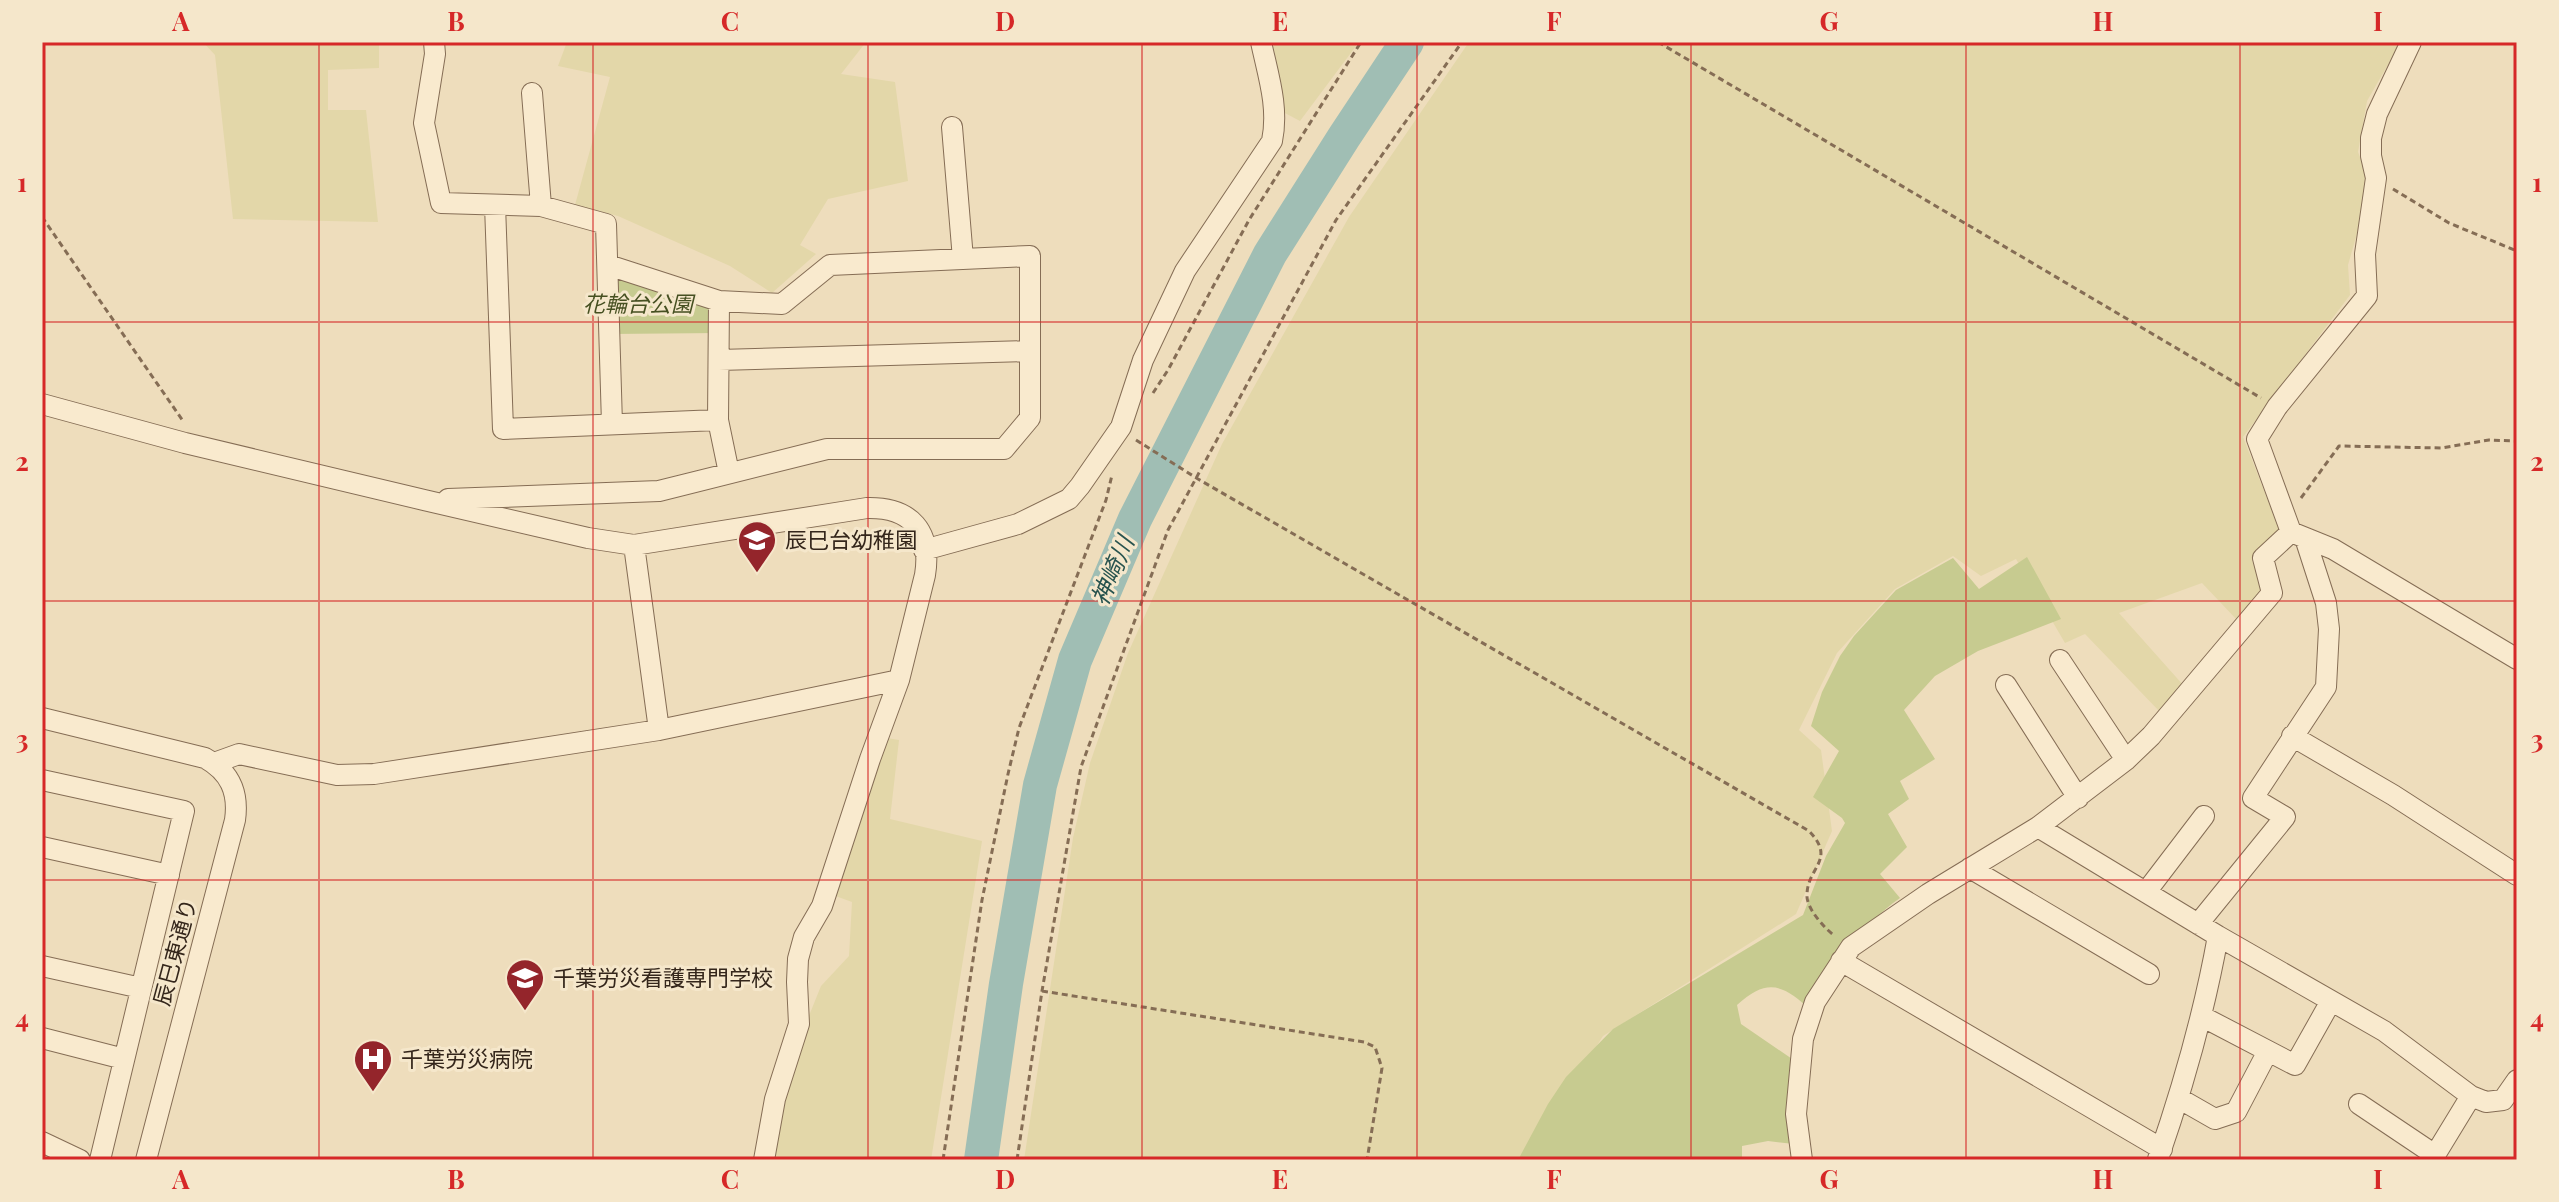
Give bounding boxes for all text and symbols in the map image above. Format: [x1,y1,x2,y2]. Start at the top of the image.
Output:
text: A [171,3,190,38]
text: B [447,3,465,38]
text: C [721,3,739,38]
text: D [995,3,1015,38]
text: E [1272,3,1288,38]
text: F [1546,3,1562,38]
text: G [1819,3,1839,38]
text: H [2093,3,2113,38]
text: I [2373,3,2383,38]
text: 1 [17,164,27,199]
text: 1 [2532,164,2542,199]
park label: 花輪台公園 [583,288,696,318]
text: 2 [15,443,29,478]
text: 2 [2530,443,2544,478]
school or university icon: 辰巳台幼稚園 [736,519,778,574]
place label: 辰巳台幼稚園 [785,524,917,554]
water label: 神崎川 [1082,528,1141,610]
text: 3 [16,721,28,756]
text: 3 [2531,721,2543,756]
street label: 辰巳東通り [145,895,203,1009]
school or university icon: 千葉労災看護専門学校 [504,957,546,1012]
place label: 千葉労災看護専門学校 [553,962,773,992]
text: 4 [15,1000,29,1035]
text: 4 [2530,1000,2544,1035]
hospital icon: 千葉労災病院 [352,1038,394,1093]
place label: 千葉労災病院 [401,1043,533,1073]
text: A [171,1161,190,1196]
text: B [447,1161,465,1196]
text: C [721,1161,739,1196]
text: D [995,1161,1015,1196]
text: E [1272,1161,1288,1196]
text: F [1546,1161,1562,1196]
text: G [1819,1161,1839,1196]
text: H [2093,1161,2113,1196]
text: I [2373,1161,2383,1196]

